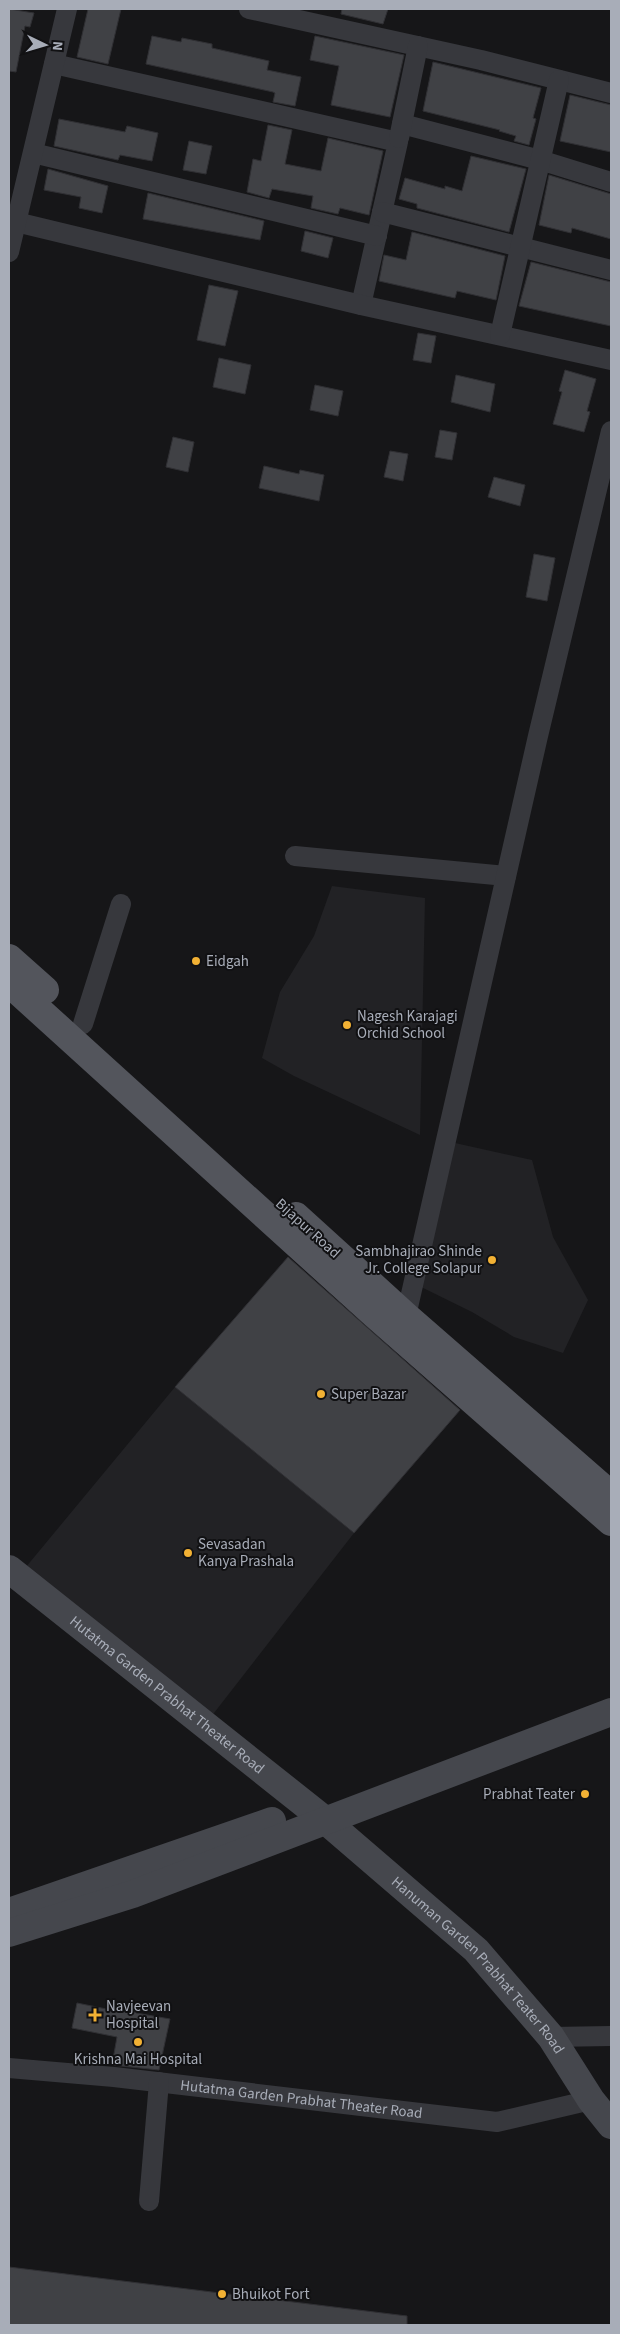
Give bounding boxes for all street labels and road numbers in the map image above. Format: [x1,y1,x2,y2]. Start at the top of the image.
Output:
street label: Bijapur Road [271,1194,345,1263]
street label: Hutatma Garden Prabhat Theater Road [65,1611,269,1779]
street label: Hanuman Garden Prabhat Teater Road [387,1872,569,2058]
street label: Hutatma Garden Prabhat Theater Road [179,2075,423,2124]

